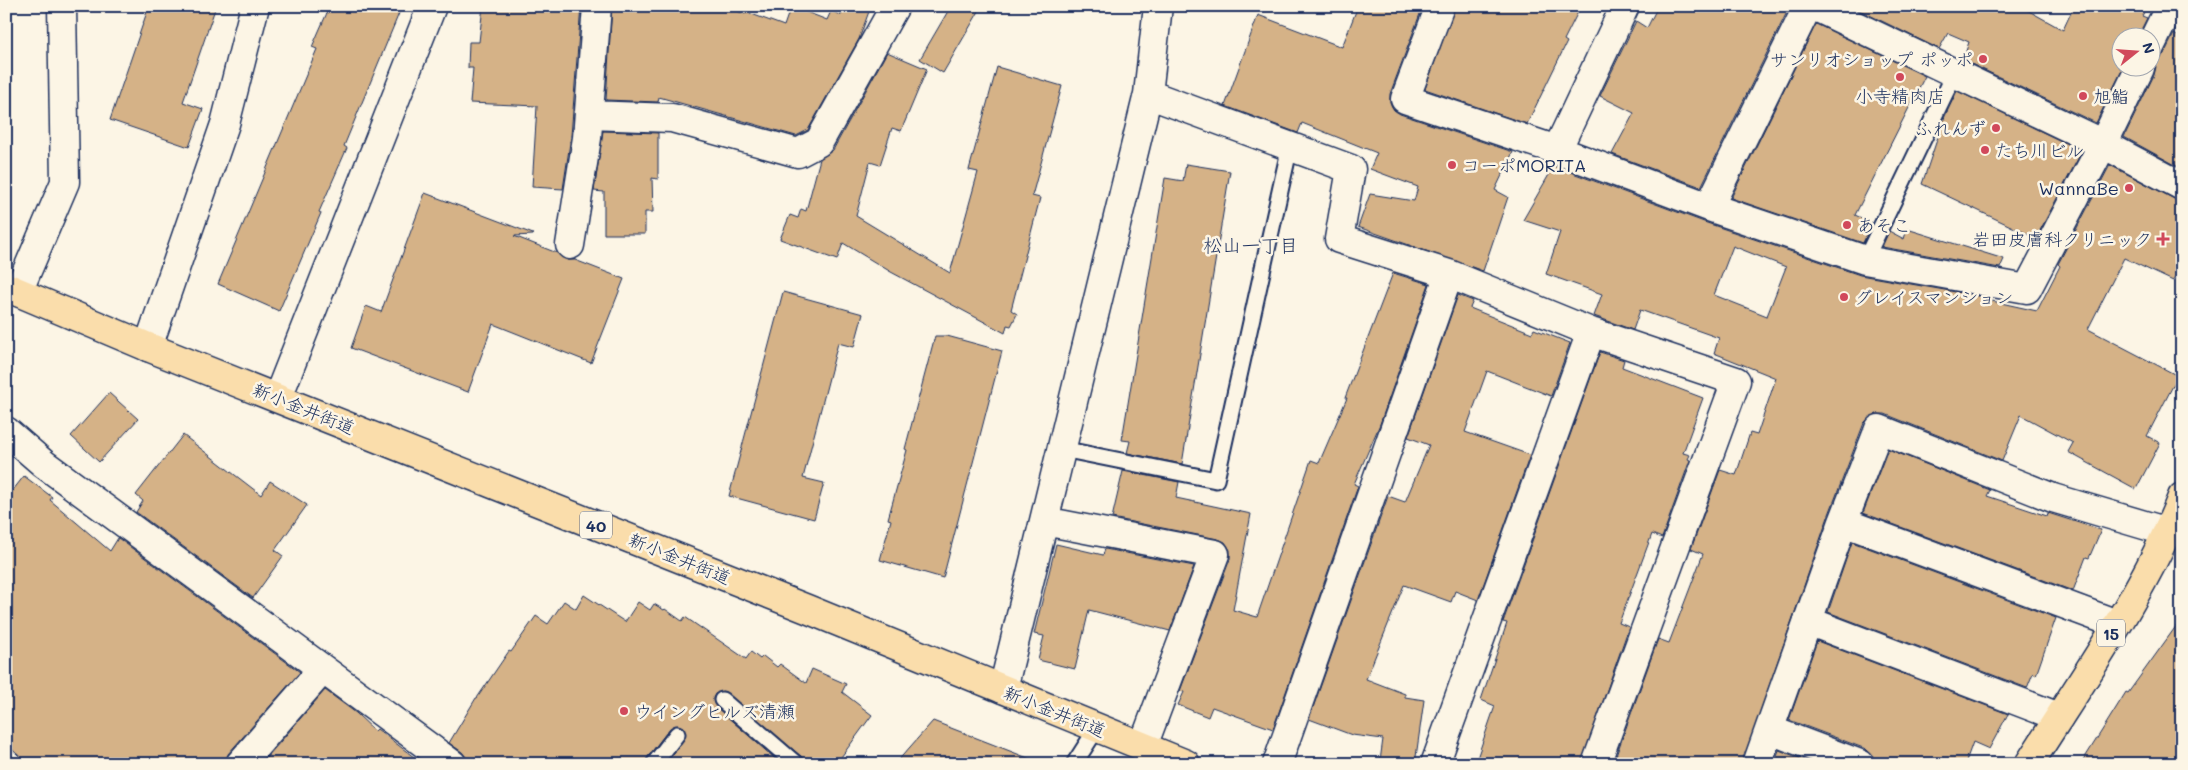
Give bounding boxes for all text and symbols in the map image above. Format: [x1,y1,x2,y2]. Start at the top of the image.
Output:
north arrow [2110,28,2160,78]
text: N [2138,40,2160,56]
place label: サンリオショップ ポッポ [1770,47,1973,71]
marker: サンリオショップ ポッポ [1977,53,1989,65]
marker: 小寺精肉店 [1894,71,1906,83]
place label: 小寺精肉店 [1855,84,1945,108]
place label: 旭鮨 [2093,84,2129,108]
marker: 旭鮨 [2077,90,2089,102]
place label: ふれんず [1915,116,1986,140]
marker: ふれんず [1990,122,2002,134]
place label: たち川ビル [1995,138,2084,162]
marker: たち川ビル [1979,144,1991,156]
place label: コーポMORITA [1462,153,1587,177]
marker: コーポMORITA [1446,159,1458,171]
place label: WannaBe [2039,176,2119,200]
marker: WannaBe [2123,182,2135,194]
place label: あそこ [1857,213,1911,237]
marker: あそこ [1841,219,1853,231]
place label: 岩田皮膚科クリニック [1972,227,2152,251]
district label: 松山一丁目 [1203,232,1299,257]
marker: 岩田皮膚科クリニック [2156,232,2170,246]
place label: グレイスマンション [1854,285,2013,309]
marker: グレイスマンション [1838,291,1850,303]
street label: 新小金井街道 [249,377,359,439]
road number: 40 [580,512,612,538]
street label: 新小金井街道 [625,527,735,589]
road number: 15 [2097,620,2125,646]
street label: 新小金井街道 [1000,680,1110,742]
place label: ウイングヒルズ清瀬 [634,699,795,723]
marker: ウイングヒルズ清瀬 [618,705,630,717]

